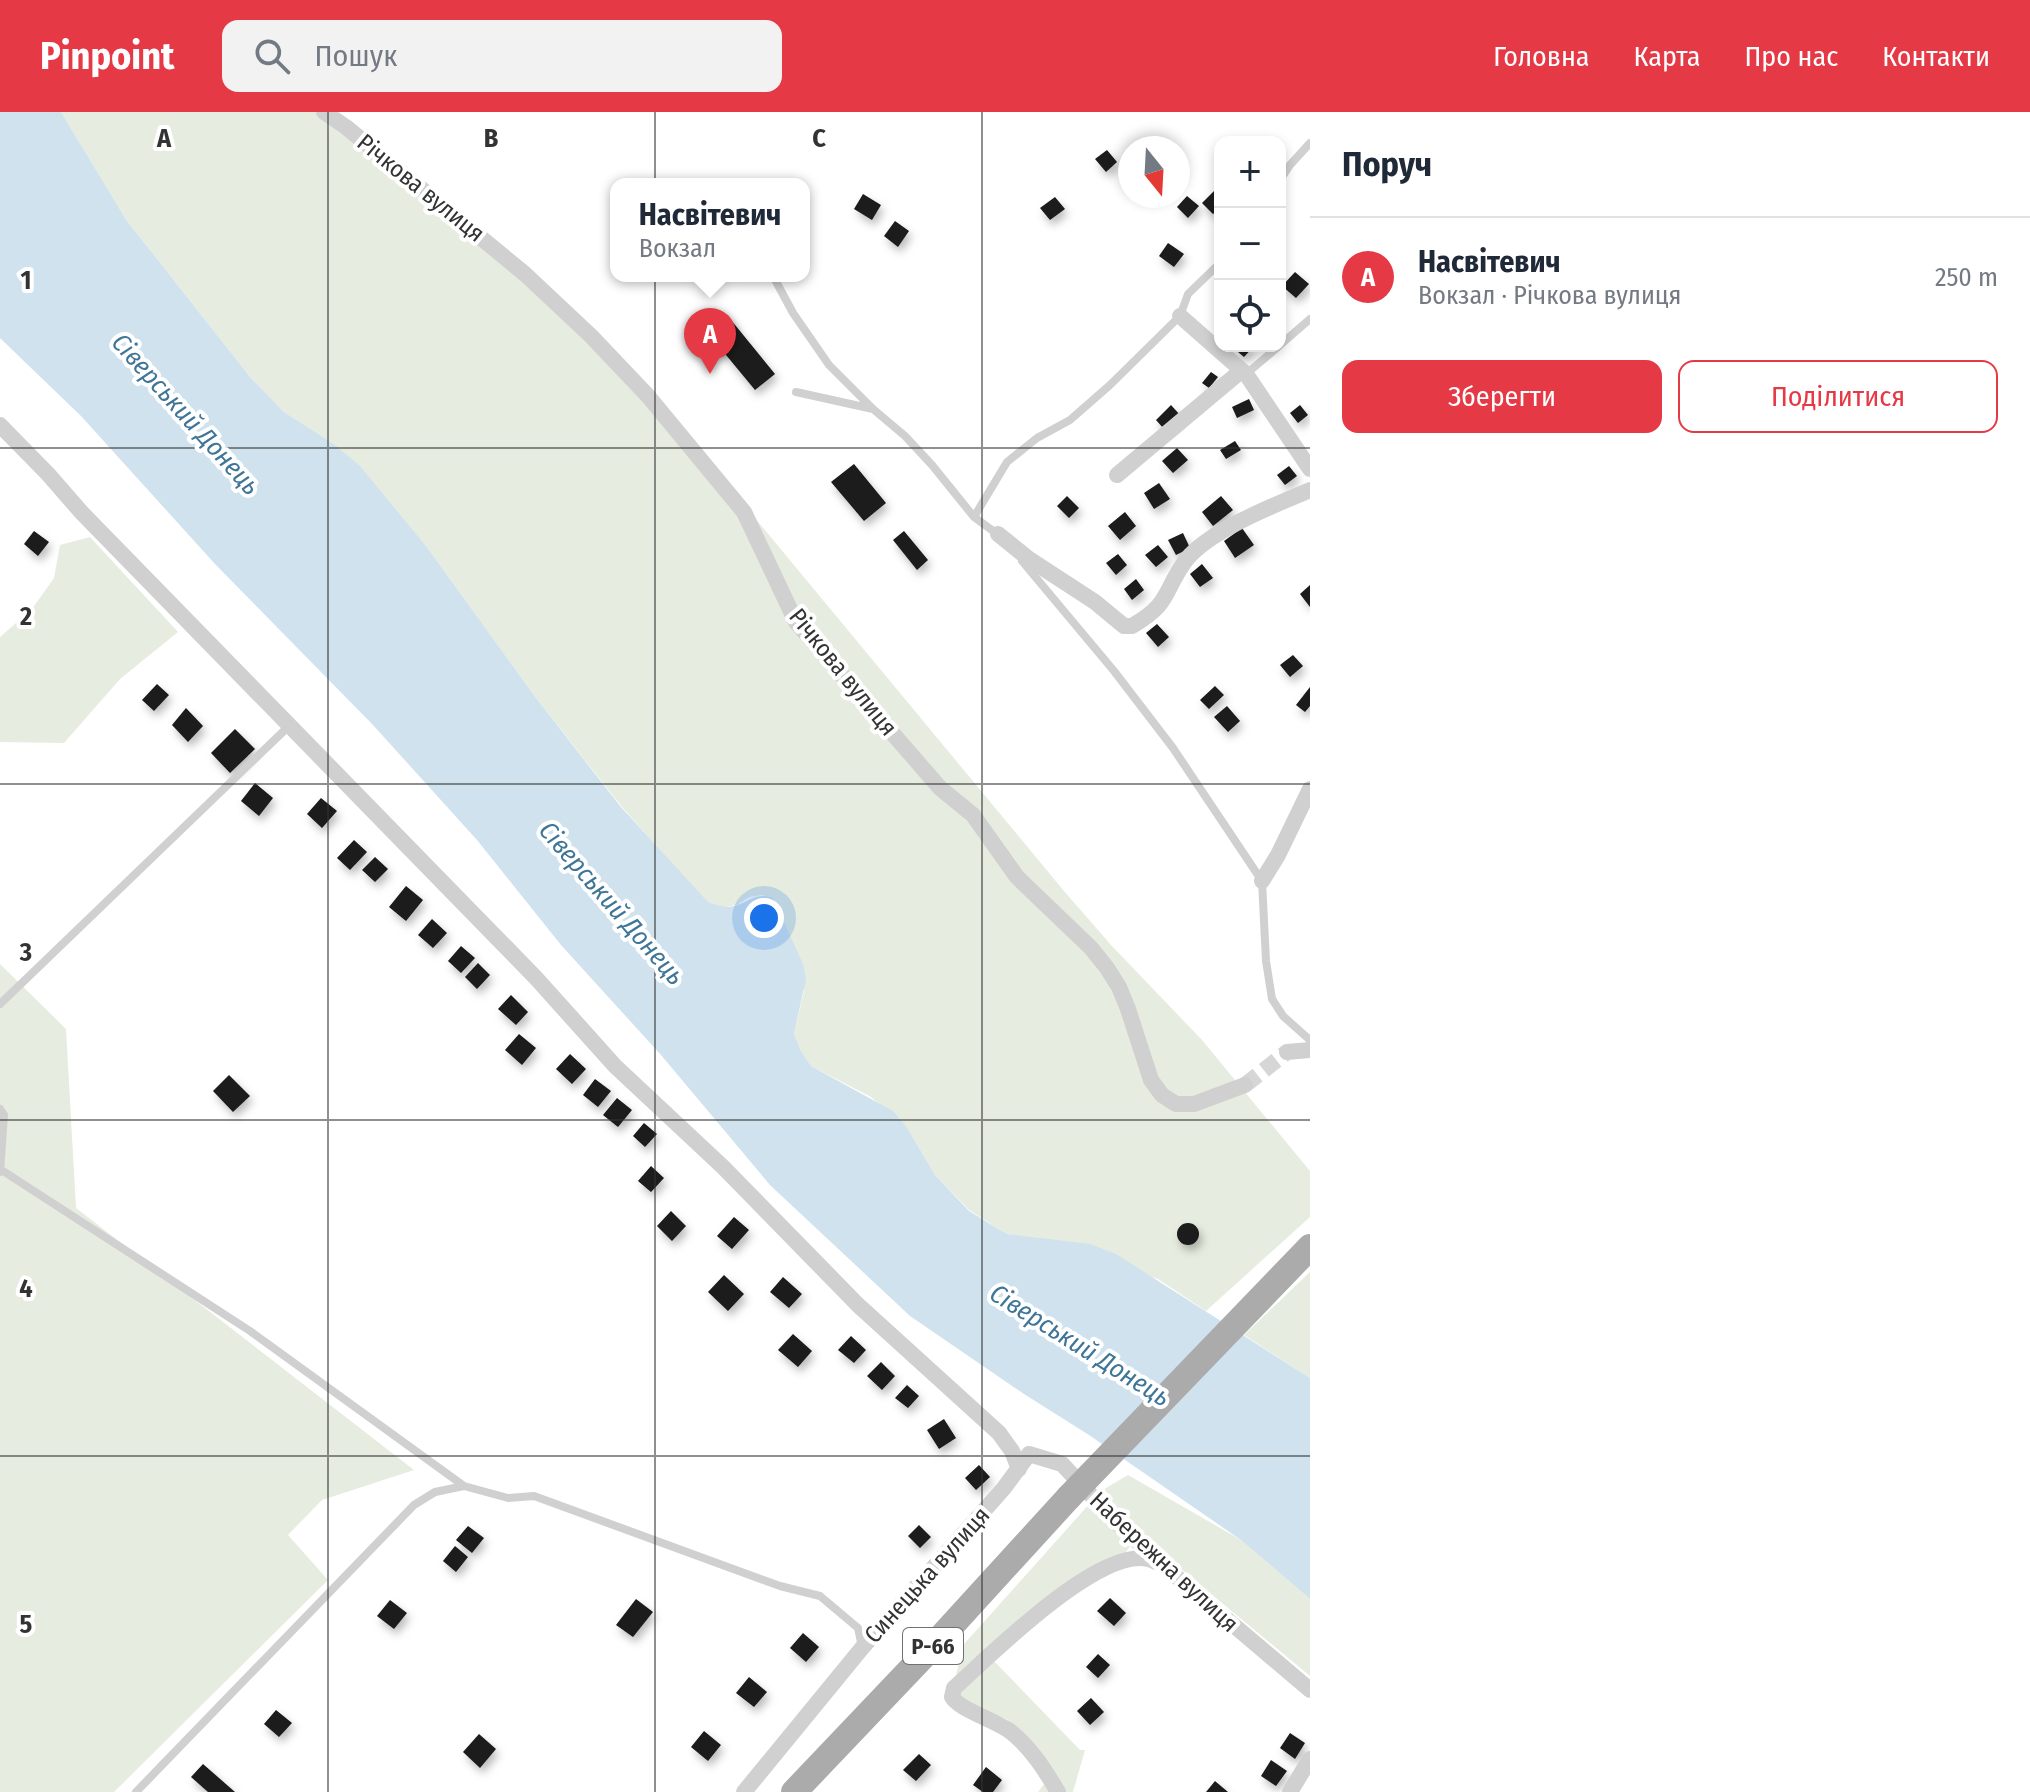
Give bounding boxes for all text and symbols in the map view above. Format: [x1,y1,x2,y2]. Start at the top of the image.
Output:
search box [222,20,782,92]
text: Pinpoint [40,33,174,79]
icon: search [250,34,294,78]
text: Пошук [314,38,397,74]
text: Головна [1493,40,1590,73]
text: Карта [1634,40,1700,73]
text: Про нас [1744,40,1838,73]
text: Контакти [1882,40,1990,73]
text: A [156,123,172,154]
text: B [484,123,499,154]
text: C [812,123,826,154]
street label: Річкова вулиця [352,128,490,248]
north arrow [1118,136,1190,208]
map controls [1214,136,1286,352]
button: + [1214,136,1286,208]
text: Поруч [1342,144,1432,185]
popup [610,178,810,282]
text: Насвітевич [639,197,781,233]
button: − [1214,208,1286,280]
text: Вокзал [639,233,716,264]
text: Насвітевич [1418,244,1561,280]
text: A [1361,262,1375,293]
text: 250 m [1935,262,1998,293]
text: 1 [21,265,32,296]
button: locate [1214,280,1286,352]
text: Вокзал · Річкова вулиця [1418,280,1682,311]
pin: A [684,308,736,374]
water label: Сіверський Донець [105,327,266,501]
button: Зберегти [1342,360,1662,433]
button: Поділитися [1678,360,1998,433]
text: 2 [19,601,32,632]
street label: Річкова вулиця [783,603,903,741]
water label: Сіверський Донець [532,815,691,991]
your location [744,898,784,938]
text: 3 [19,937,32,968]
text: 4 [19,1273,33,1304]
water label: Сіверський Донець [984,1278,1175,1413]
street label: Набережна вулиця [1084,1486,1244,1638]
street label: Синецька вулиця [859,1501,995,1649]
text: 5 [20,1609,33,1640]
road number: Р-66 [903,1628,963,1664]

